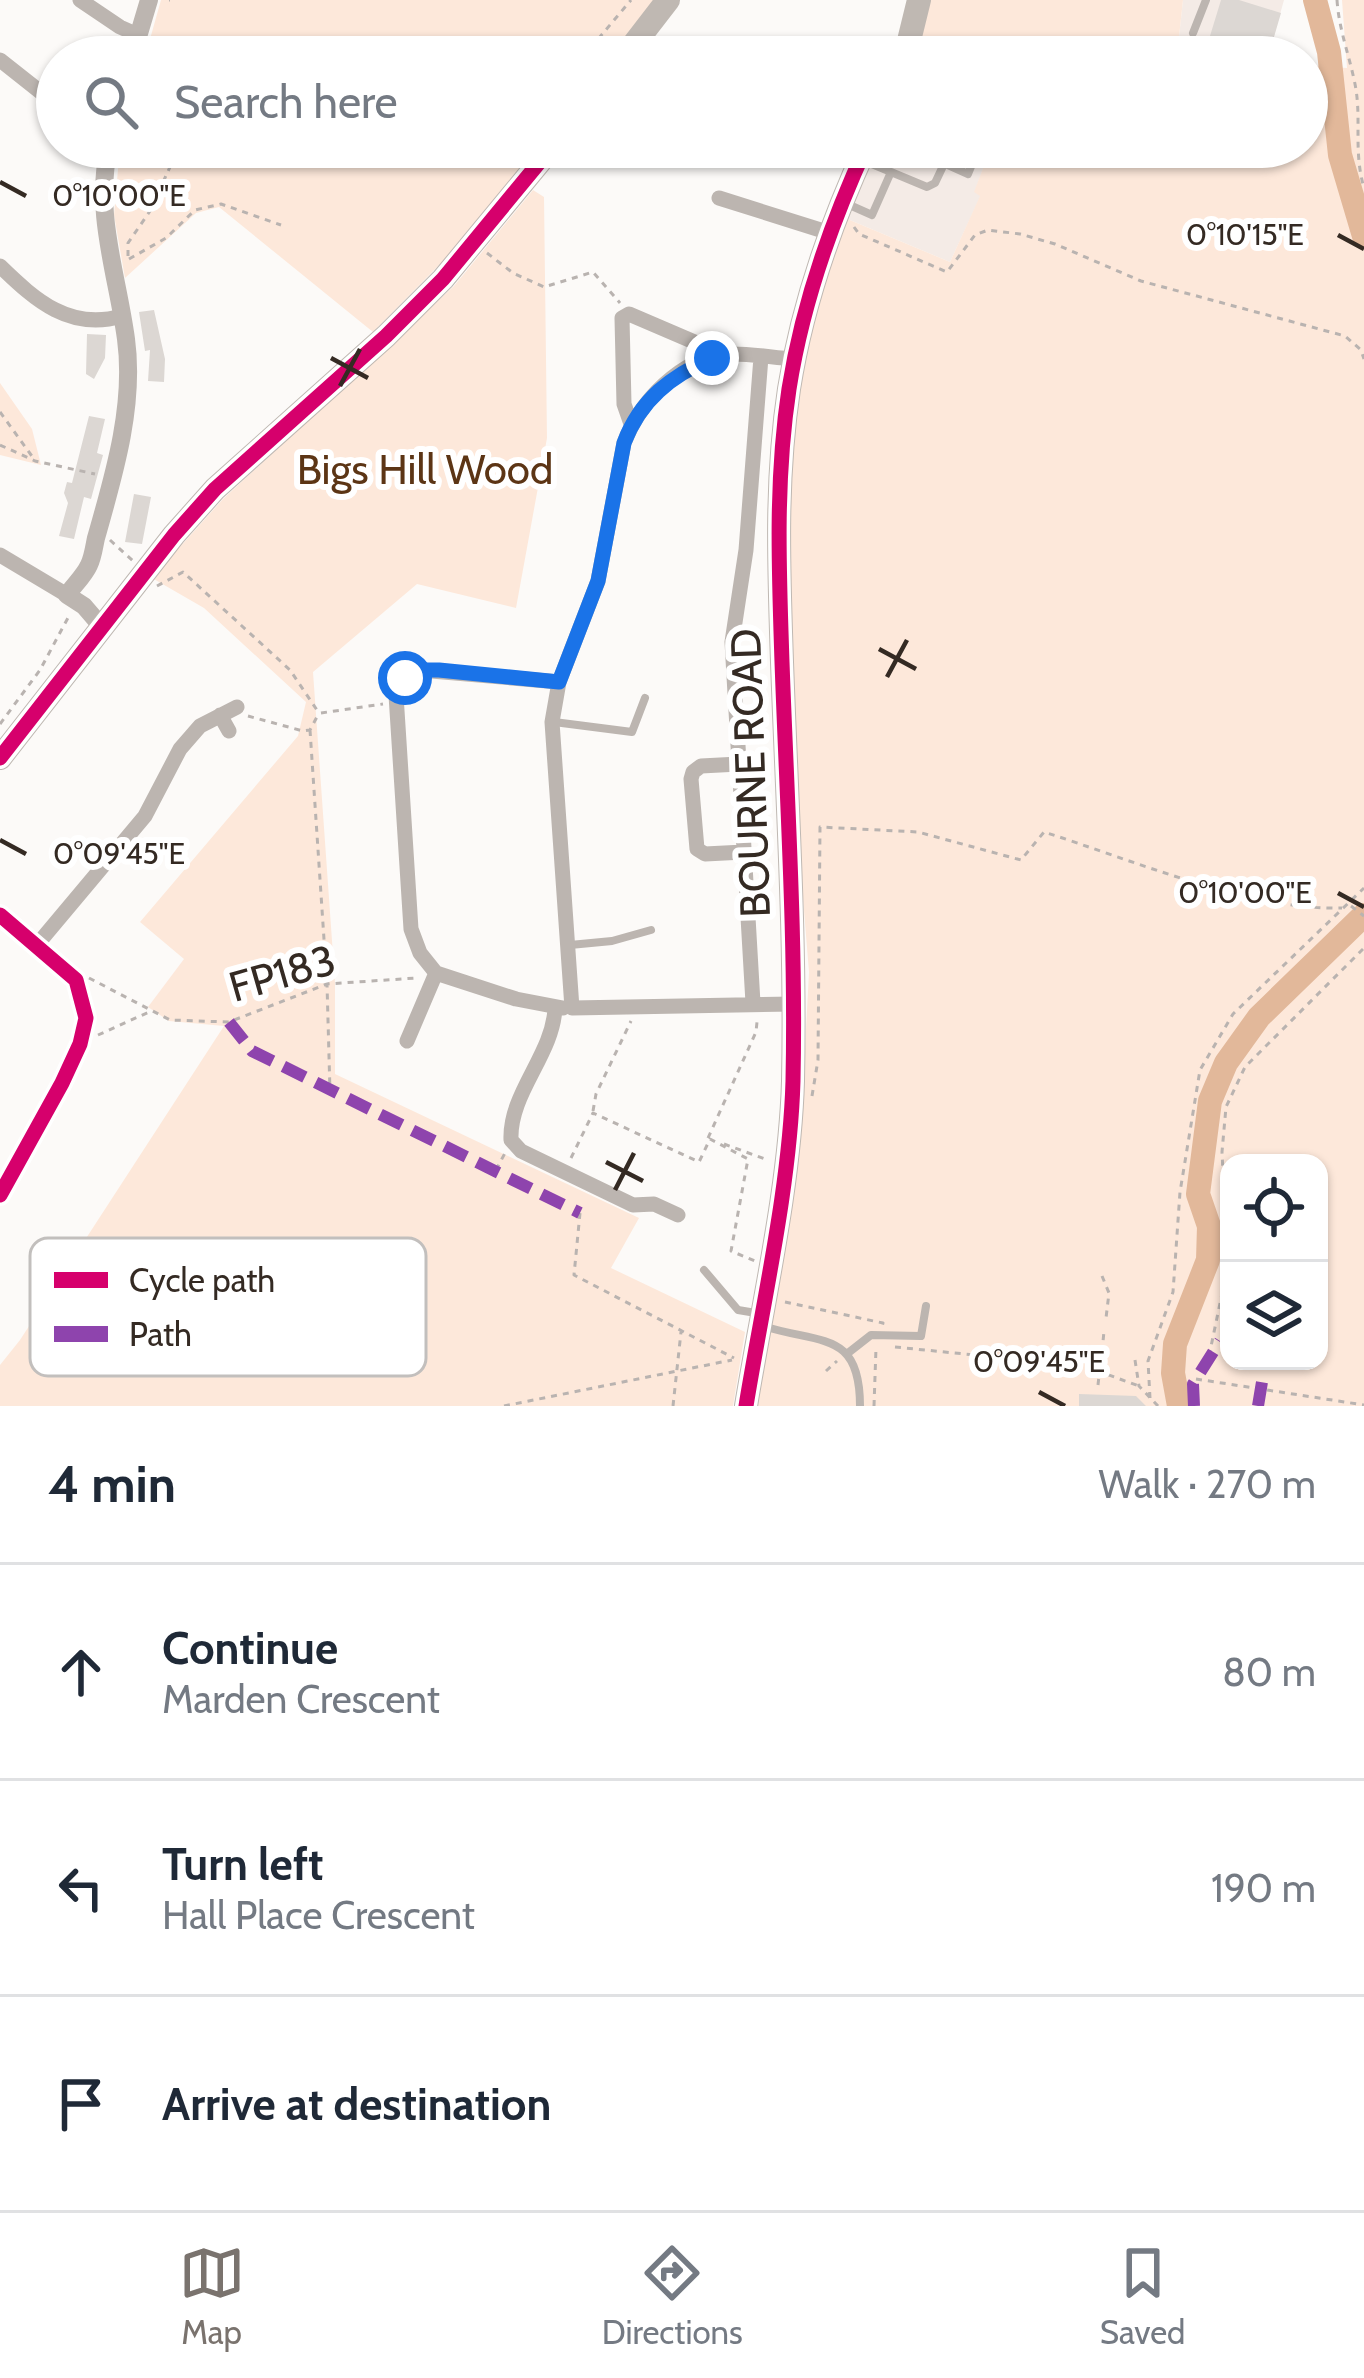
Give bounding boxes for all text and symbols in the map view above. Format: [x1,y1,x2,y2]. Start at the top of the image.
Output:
search box [36,36,1328,168]
icon: search [78,69,144,135]
text: Search here [174,75,398,129]
text: 0°10'00"E [52,177,186,214]
text: 0°10'15"E [1186,216,1304,253]
route end [685,331,739,385]
park label: Bigs Hill Wood [297,443,553,495]
street label: BOURNE ROAD [719,628,781,918]
route start [378,651,432,705]
text: 0°09'45"E [53,835,185,872]
text: 0°10'00"E [1178,874,1312,911]
street label: FP183 [223,933,341,1013]
map controls [1220,1154,1328,1370]
button: locate [1220,1154,1328,1262]
legend [30,1238,426,1376]
text: Cycle path [129,1260,275,1300]
button: layers [1220,1262,1328,1370]
text: Path [129,1314,192,1354]
text: 0°09'45"E [973,1343,1105,1380]
text: 4 min [48,1453,176,1515]
text: Walk · 270 m [1099,1460,1316,1508]
text: Continue [162,1621,338,1675]
icon: ahead [48,1639,114,1705]
text: 80 m [1222,1648,1316,1696]
text: Marden Crescent [162,1675,440,1723]
text: Turn left [162,1837,324,1891]
icon: left [48,1855,114,1921]
text: 190 m [1211,1864,1316,1912]
text: Hall Place Crescent [162,1891,475,1939]
icon: arrive [48,2071,114,2137]
text: Arrive at destination [162,2077,551,2131]
tab: Map [179,2240,245,2352]
tab: Directions [602,2240,743,2352]
tab: Saved [1100,2240,1185,2352]

